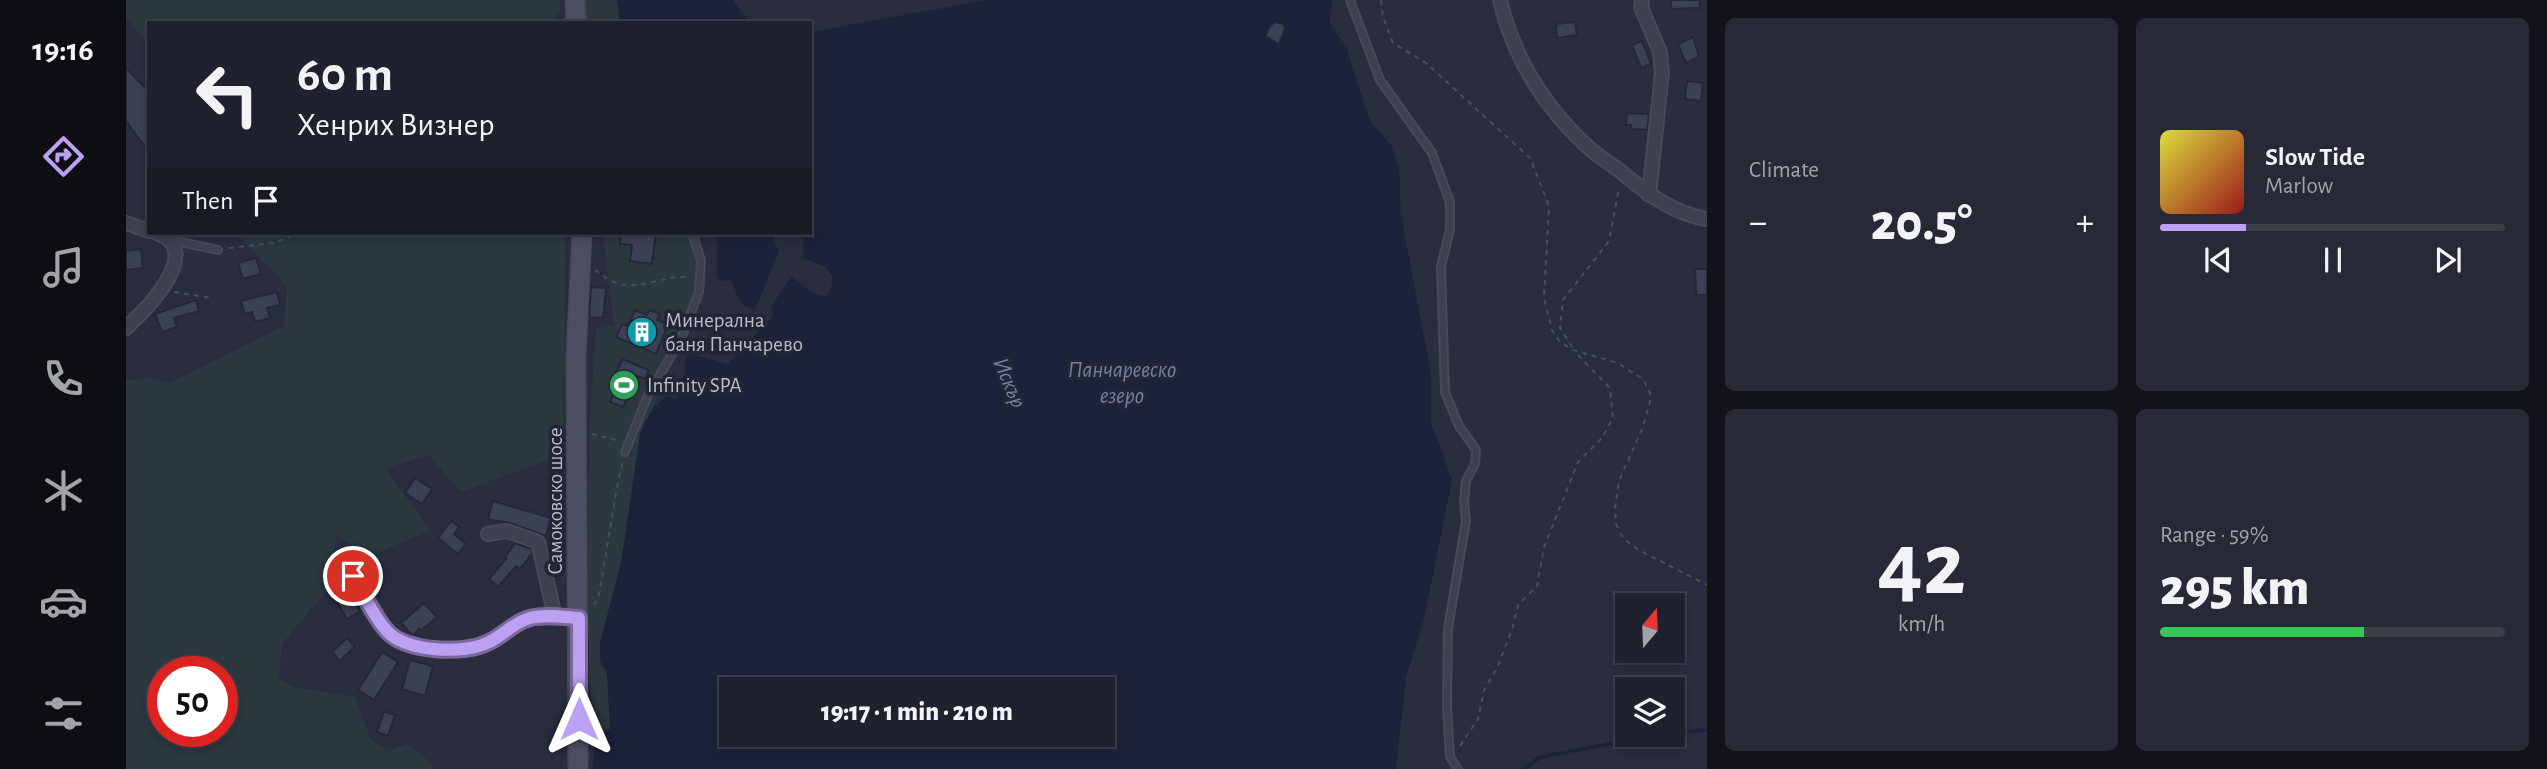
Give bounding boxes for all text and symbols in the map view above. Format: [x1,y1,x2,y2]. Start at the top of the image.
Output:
text: 19:16 [32,34,94,66]
icon: left [182,49,273,140]
text: 60 m [297,51,393,100]
text: Хенрих Визнер [297,109,495,141]
icon: directions [39,132,88,181]
text: Slow Tide [2265,144,2365,170]
text: Climate [1749,159,1819,182]
text: Marlow [2265,175,2333,198]
icon: arrive [247,182,285,220]
text: Then [182,188,233,214]
text: 20.5° [1871,197,1972,249]
text: − [1749,204,1767,242]
text: + [2076,204,2094,242]
icon: previous [2199,241,2237,279]
icon: pause [2314,241,2352,279]
icon: next [2429,241,2467,279]
icon: music [39,243,88,292]
place label: Минерална баня Панчарево [665,310,803,355]
building icon: Минерална баня Панчарево [625,315,659,349]
icon: phone [39,354,88,403]
water label: Искър [988,355,1030,411]
water label: Панчаревско езеро [1068,359,1176,408]
sports icon: Infinity SPA [607,368,641,402]
place label: Infinity SPA [647,375,742,396]
street label: Самоковско шосе [545,427,566,575]
icon: climate [39,466,88,515]
text: 42 [1877,520,1966,611]
text: Range · 59% [2160,524,2269,547]
pin [323,546,383,606]
icon: arrive [334,557,372,595]
text: 295 km [2160,562,2309,614]
icon: car [39,577,88,626]
north arrow [1615,593,1685,663]
map controls [1615,593,1685,747]
text: km/h [1898,613,1945,636]
speed limit sign: 50 [147,656,238,747]
button: layers [1615,677,1685,747]
position arrow [542,682,616,756]
icon: filters [39,689,88,738]
text: 19:17 · 1 min · 210 m [821,699,1013,725]

